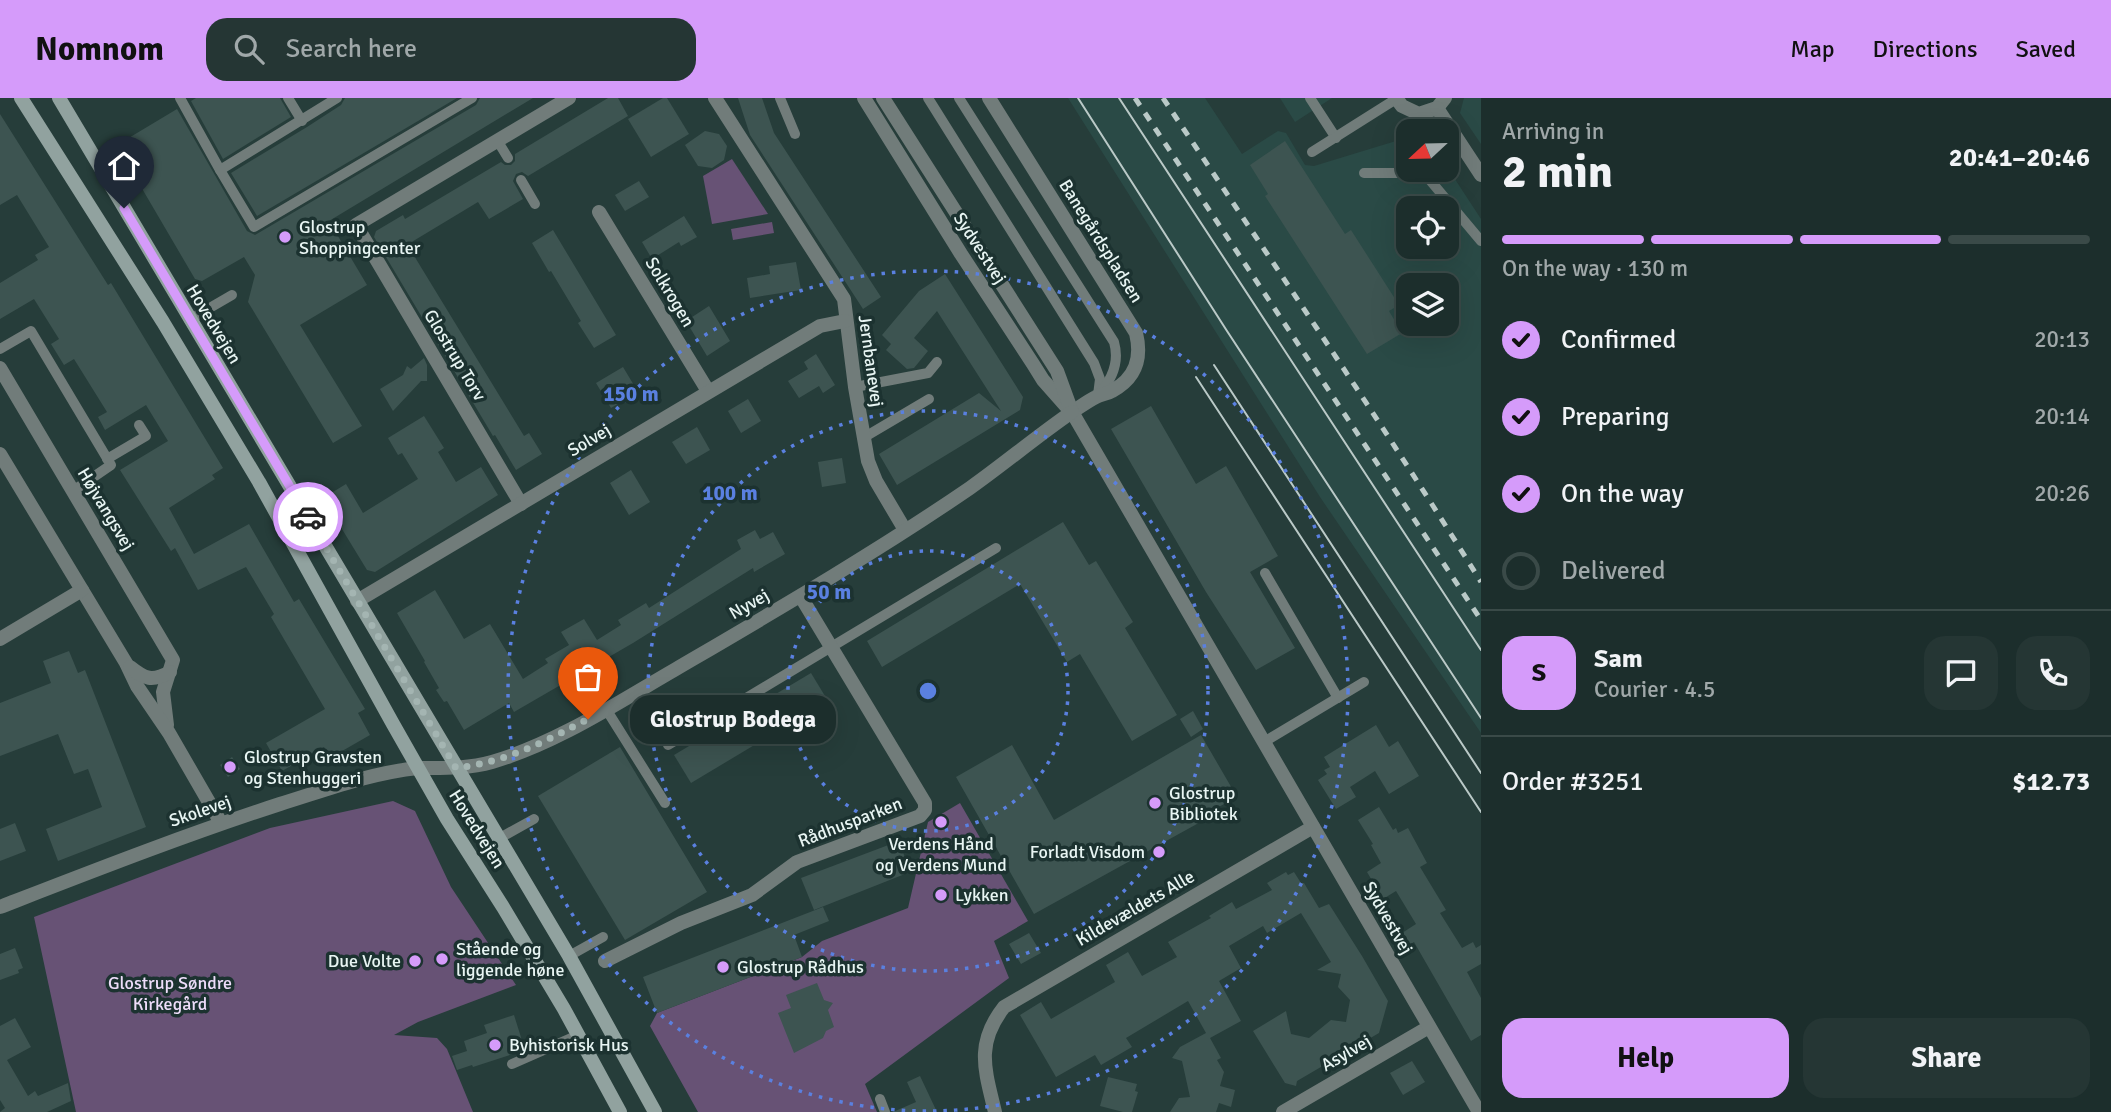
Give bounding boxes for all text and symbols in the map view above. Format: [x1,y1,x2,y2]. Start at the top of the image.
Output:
search box [206,18,696,81]
text: Nomnom [35,29,164,70]
icon: search [230,30,268,68]
text: Search here [286,33,417,65]
text: Map [1790,34,1835,64]
text: Directions [1873,34,1978,64]
text: Saved [2016,34,2076,64]
text: Arriving in [1502,117,1604,146]
north arrow [1396,119,1460,182]
map controls [1396,119,1459,336]
pin [94,136,154,208]
text: 20:41–20:46 [1949,142,2090,174]
text: 2 min [1502,144,1613,200]
icon: home [105,147,143,185]
street label: Banegårdspladsen [1054,175,1148,307]
button: locate [1396,196,1459,259]
street label: Sydvestvej [949,208,1011,288]
place label: Glostrup Shoppingcenter [299,216,421,259]
marker: Glostrup Shoppingcenter [277,229,293,245]
street label: Solkrogen [641,253,699,331]
text: On the way · 130 m [1502,254,1688,283]
button: layers [1396,273,1459,336]
street label: Hovedvejen [182,280,246,368]
street label: Glostrup Torv [419,306,491,405]
street label: Jernbanevej [854,314,888,408]
icon: check [1502,321,1540,359]
text: Confirmed [1561,324,1676,356]
text: 20:13 [2034,325,2090,354]
text: 150 m [603,381,659,407]
icon: check [1502,398,1540,436]
text: Preparing [1561,401,1669,433]
text: 20:14 [2034,402,2090,431]
street label: Solvej [563,419,615,461]
street label: Højvangsvej [73,464,139,554]
icon: check [1502,475,1540,513]
text: On the way [1561,478,1684,510]
text: 20:26 [2034,479,2090,508]
text: 100 m [702,480,758,506]
courier [273,482,343,552]
icon: car [289,498,327,536]
text: Delivered [1561,555,1666,587]
text: 50 m [807,579,851,605]
street label: Nyvej [725,584,773,624]
button: chat [1924,636,1998,710]
button: phone [2016,636,2090,710]
text: Sam [1594,643,1643,675]
pin [558,647,618,719]
text: S [1532,657,1546,689]
icon: bag [569,658,607,696]
text: Courier · 4.5 [1594,675,1715,704]
centre of rings [916,679,940,703]
callout: Glostrup Bodega [630,694,836,744]
text: Glostrup Bodega [650,705,816,734]
place label: Glostrup Gravsten og Stenhuggeri [244,746,382,789]
marker: Glostrup Gravsten og Stenhuggeri [222,759,238,775]
text: Order #3251 [1502,766,1643,798]
text: $12.73 [2012,766,2090,798]
place label: Glostrup Bibliotek [1169,782,1238,825]
street label: Hovedvejen [444,786,510,872]
street label: Skolevej [166,790,234,832]
street label: Rådhusparken [795,792,905,852]
marker: Glostrup Bibliotek [1147,795,1163,811]
marker: Verdens Hånd og Verdens Mund [933,814,949,830]
place label: Verdens Hånd og Verdens Mund [875,833,1007,876]
place label: Forladt Visdom [1030,841,1145,863]
marker: Forladt Visdom [1151,844,1167,860]
street label: Kildevældets Alle [1072,865,1198,951]
street label: Sydvestvej [1358,878,1418,958]
place label: Lykken [955,884,1009,906]
marker: Lykken [933,887,949,903]
place label: Stående og liggende høne [456,938,564,981]
place label: Due Volte [328,950,401,972]
marker: Stående og liggende høne [434,951,450,967]
marker: Due Volte [407,953,423,969]
place label: Glostrup Rådhus [737,956,864,978]
marker: Glostrup Rådhus [715,959,731,975]
park label: Glostrup Søndre Kirkegård [108,972,232,1015]
button: Help [1502,1018,1789,1098]
button: Share [1803,1018,2090,1098]
street label: Asylvej [1317,1030,1375,1076]
place label: Byhistorisk Hus [509,1034,629,1056]
marker: Byhistorisk Hus [487,1037,503,1053]

